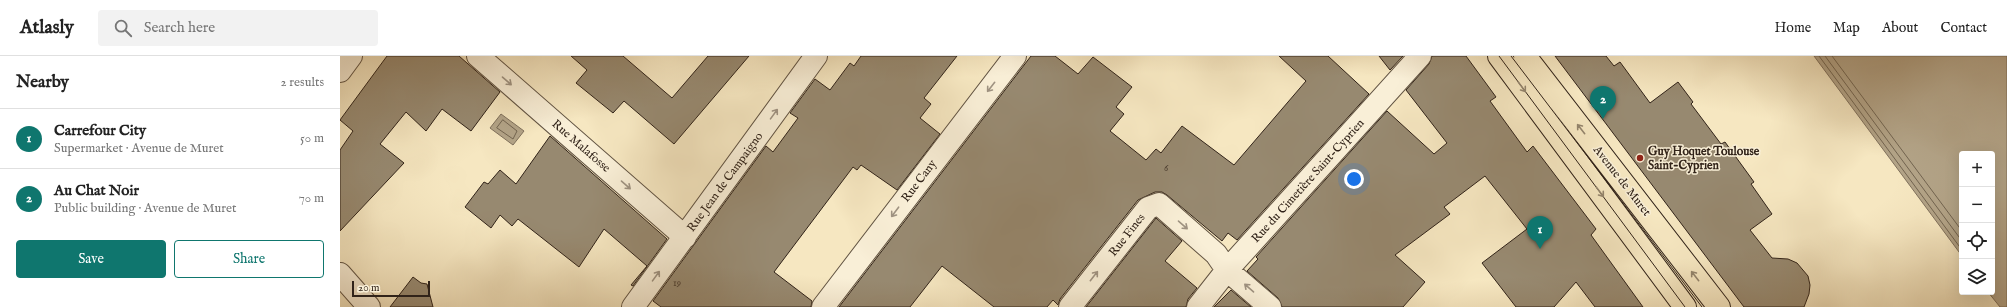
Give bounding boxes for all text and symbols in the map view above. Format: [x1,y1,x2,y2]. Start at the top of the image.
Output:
search box [98,10,378,46]
text: Atlasly [20,16,74,40]
icon: search [112,17,134,39]
text: Search here [144,18,215,37]
text: Home [1775,19,1811,37]
text: Map [1833,19,1860,37]
text: About [1882,19,1918,37]
text: Contact [1940,19,1987,37]
text: Nearby [16,72,69,93]
text: 2 results [280,74,324,91]
one-way arrow [502,77,512,86]
one-way arrow [987,81,995,92]
one-way arrow [1518,82,1526,93]
pin: 2 [1590,86,1616,119]
one-way arrow [770,109,778,120]
street label: Rue Malafosse [549,116,614,176]
street label: Rue du Cimetière Saint-Cyprien [1248,116,1369,247]
text: Carrefour City [54,121,146,140]
one-way arrow [1577,123,1586,134]
street label: Rue Jean de Campaigno [684,129,767,235]
text: 1 [27,130,31,147]
text: 50 m [300,130,324,147]
text: Supermarket · Avenue de Muret [54,140,224,157]
street label: Avenue de Muret [1589,142,1654,219]
place label: Guy Hoquet Toulouse Saint-Cyprien [1648,144,1760,174]
map controls [1959,151,1995,295]
button: + [1959,151,1995,187]
marker: Guy Hoquet Toulouse Saint-Cyprien [1635,153,1645,163]
street label: Rue Cany [898,157,940,205]
house number: 6 [1164,162,1169,175]
your location [1344,169,1364,189]
one-way arrow [621,180,631,189]
text: Au Chat Noir [54,181,139,200]
one-way arrow [1595,186,1604,197]
button: − [1959,187,1995,223]
text: 2 [26,190,32,207]
text: 70 m [299,190,324,207]
text: Public building · Avenue de Muret [54,200,236,217]
one-way arrow [891,207,899,218]
street label: Rue Fines [1106,211,1148,259]
pin: 1 [1527,216,1553,249]
one-way arrow [1178,221,1188,230]
button: locate [1959,223,1995,259]
button: Save [16,240,166,278]
button: Share [174,240,324,278]
button: layers [1959,259,1995,295]
one-way arrow [652,270,660,281]
one-way arrow [1090,271,1099,282]
one-way arrow [1691,271,1699,282]
house number: 19 [673,277,681,290]
scale bar [352,279,430,298]
text: 20 m [358,281,379,295]
one-way arrow [1243,284,1254,293]

